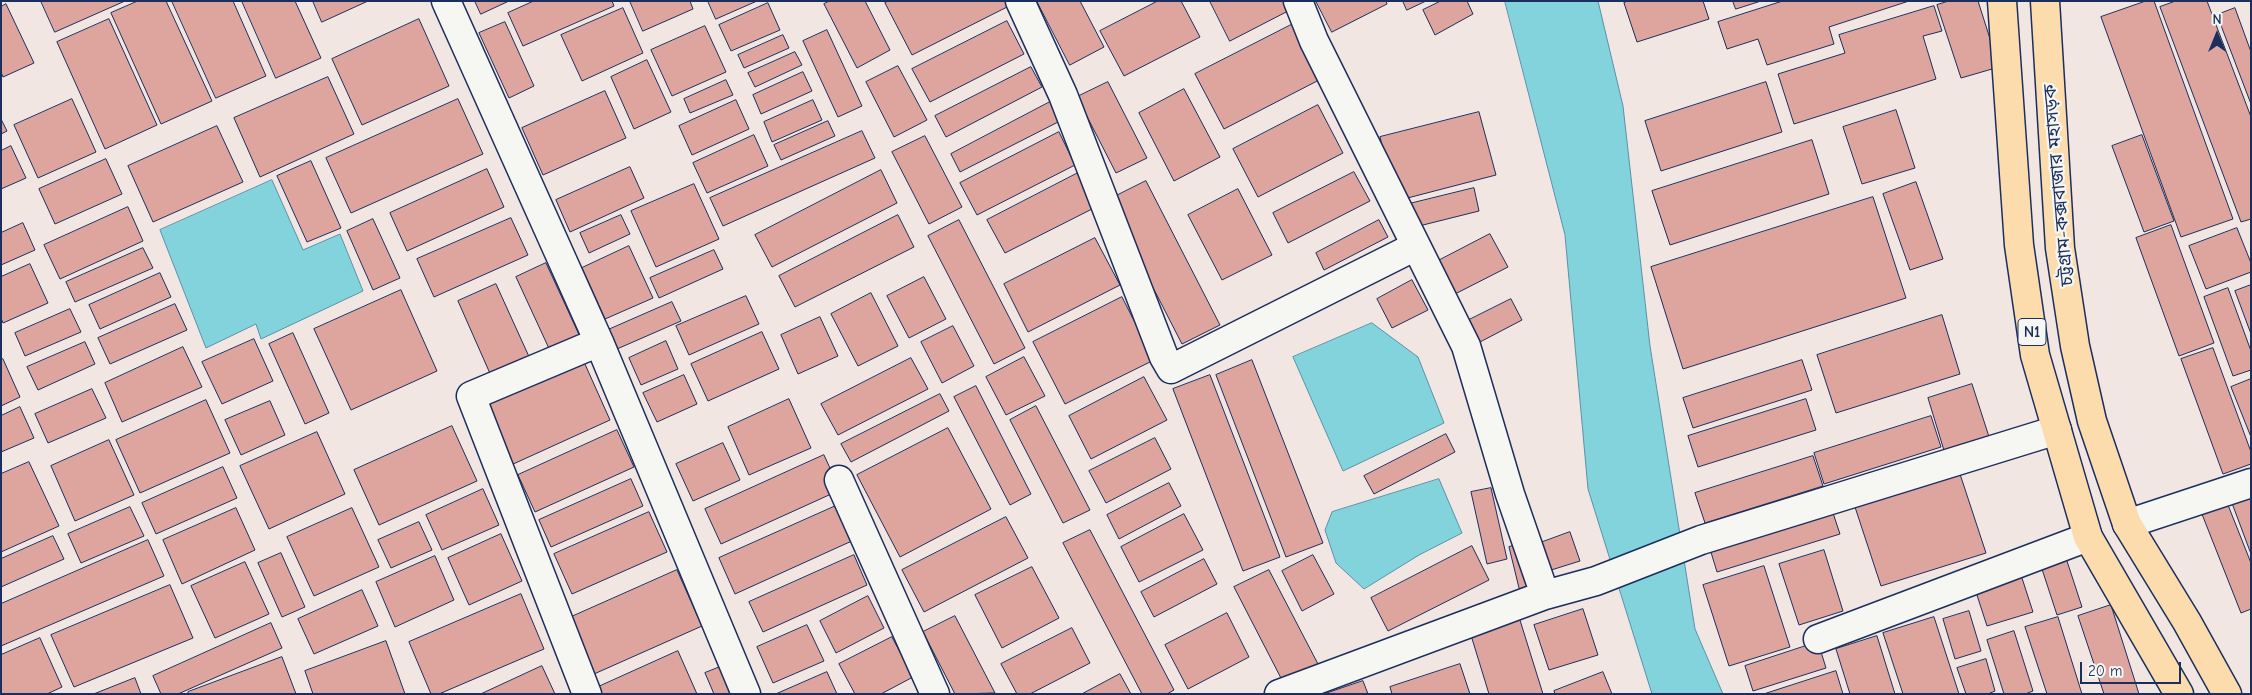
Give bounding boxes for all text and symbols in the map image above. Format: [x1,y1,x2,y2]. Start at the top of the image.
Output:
north arrow [2192,10,2242,60]
text: N [2212,11,2222,28]
street label: চট্টগ্রাম-কক্সবাজার মহাসড়ক [2039,83,2079,287]
road number: N1 [2018,318,2046,346]
scale bar [2082,652,2183,684]
text: 20 m [2088,662,2122,680]

